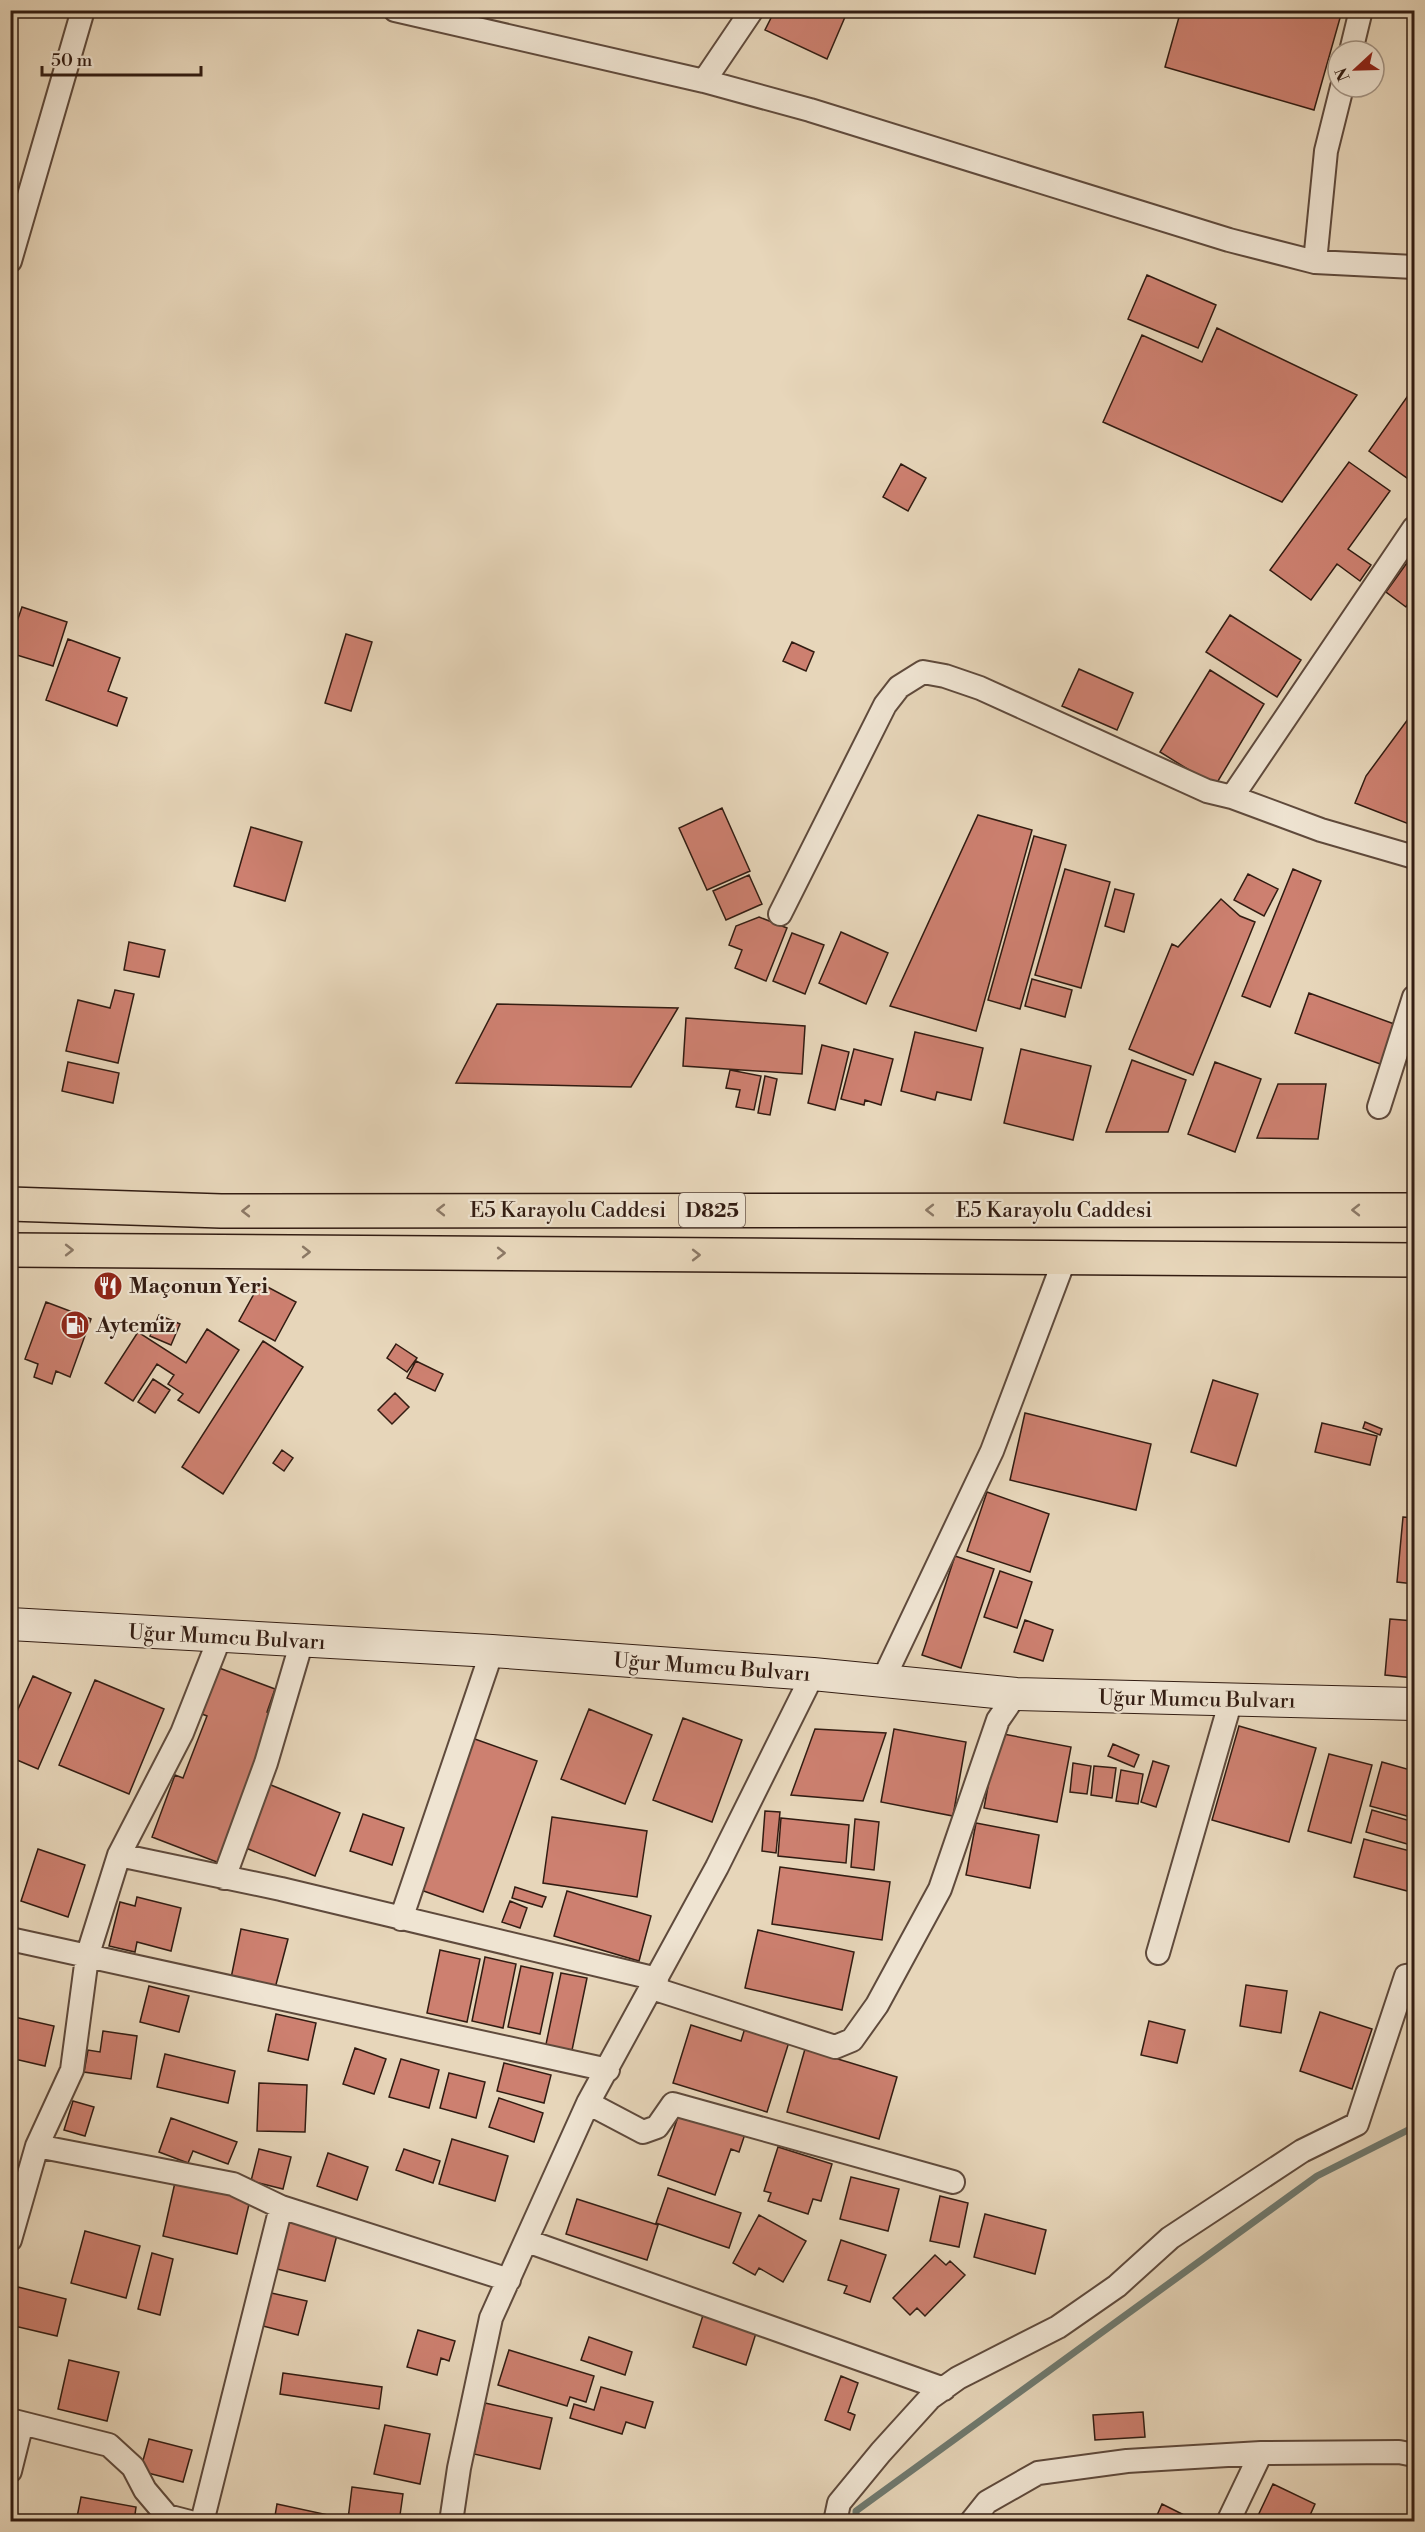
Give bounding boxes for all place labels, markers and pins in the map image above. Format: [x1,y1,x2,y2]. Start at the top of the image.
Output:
restaurant icon: Maçonun Yeri [92,1270,124,1302]
place label: Maçonun Yeri [129,1274,268,1300]
fuel station icon: Aytemiz [59,1309,91,1341]
place label: Aytemiz [95,1313,175,1339]

